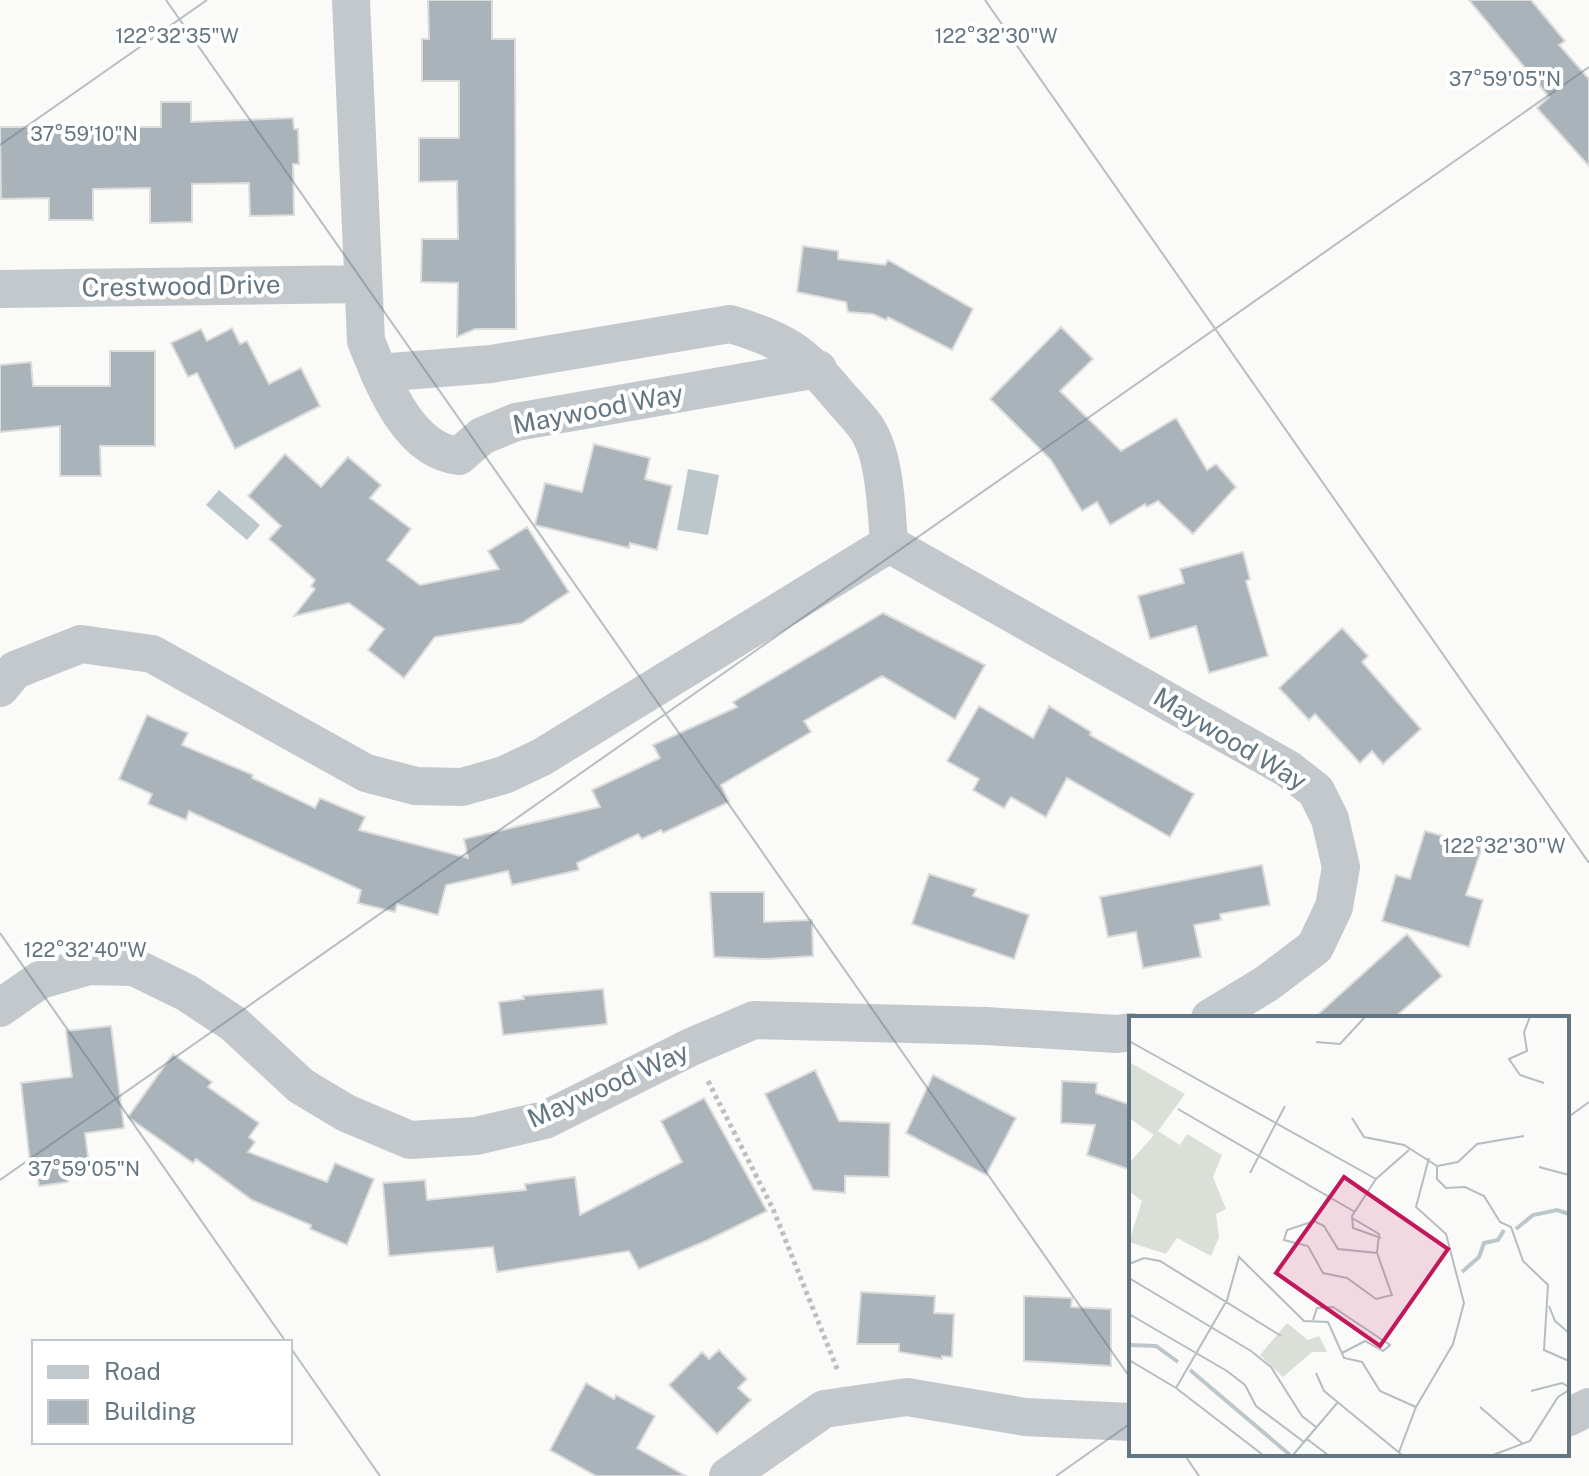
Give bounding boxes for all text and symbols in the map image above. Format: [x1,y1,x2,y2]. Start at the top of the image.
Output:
text: 122°32'35"W [115,24,239,48]
text: 122°32'30"W [934,24,1058,48]
text: 37°59'05"N [1449,67,1561,91]
text: 37°59'10"N [30,122,138,146]
street label: Crestwood Drive [81,268,281,303]
street label: Maywood Way [510,377,686,440]
street label: Maywood Way [1148,681,1313,797]
text: 122°32'30"W [1442,834,1566,858]
text: 122°32'40"W [23,938,147,962]
inset map [1129,1016,1569,1456]
street label: Maywood Way [522,1035,693,1134]
text: 37°59'05"N [28,1157,140,1181]
legend [32,1340,292,1444]
text: Road [104,1357,161,1385]
text: Building [104,1397,196,1425]

